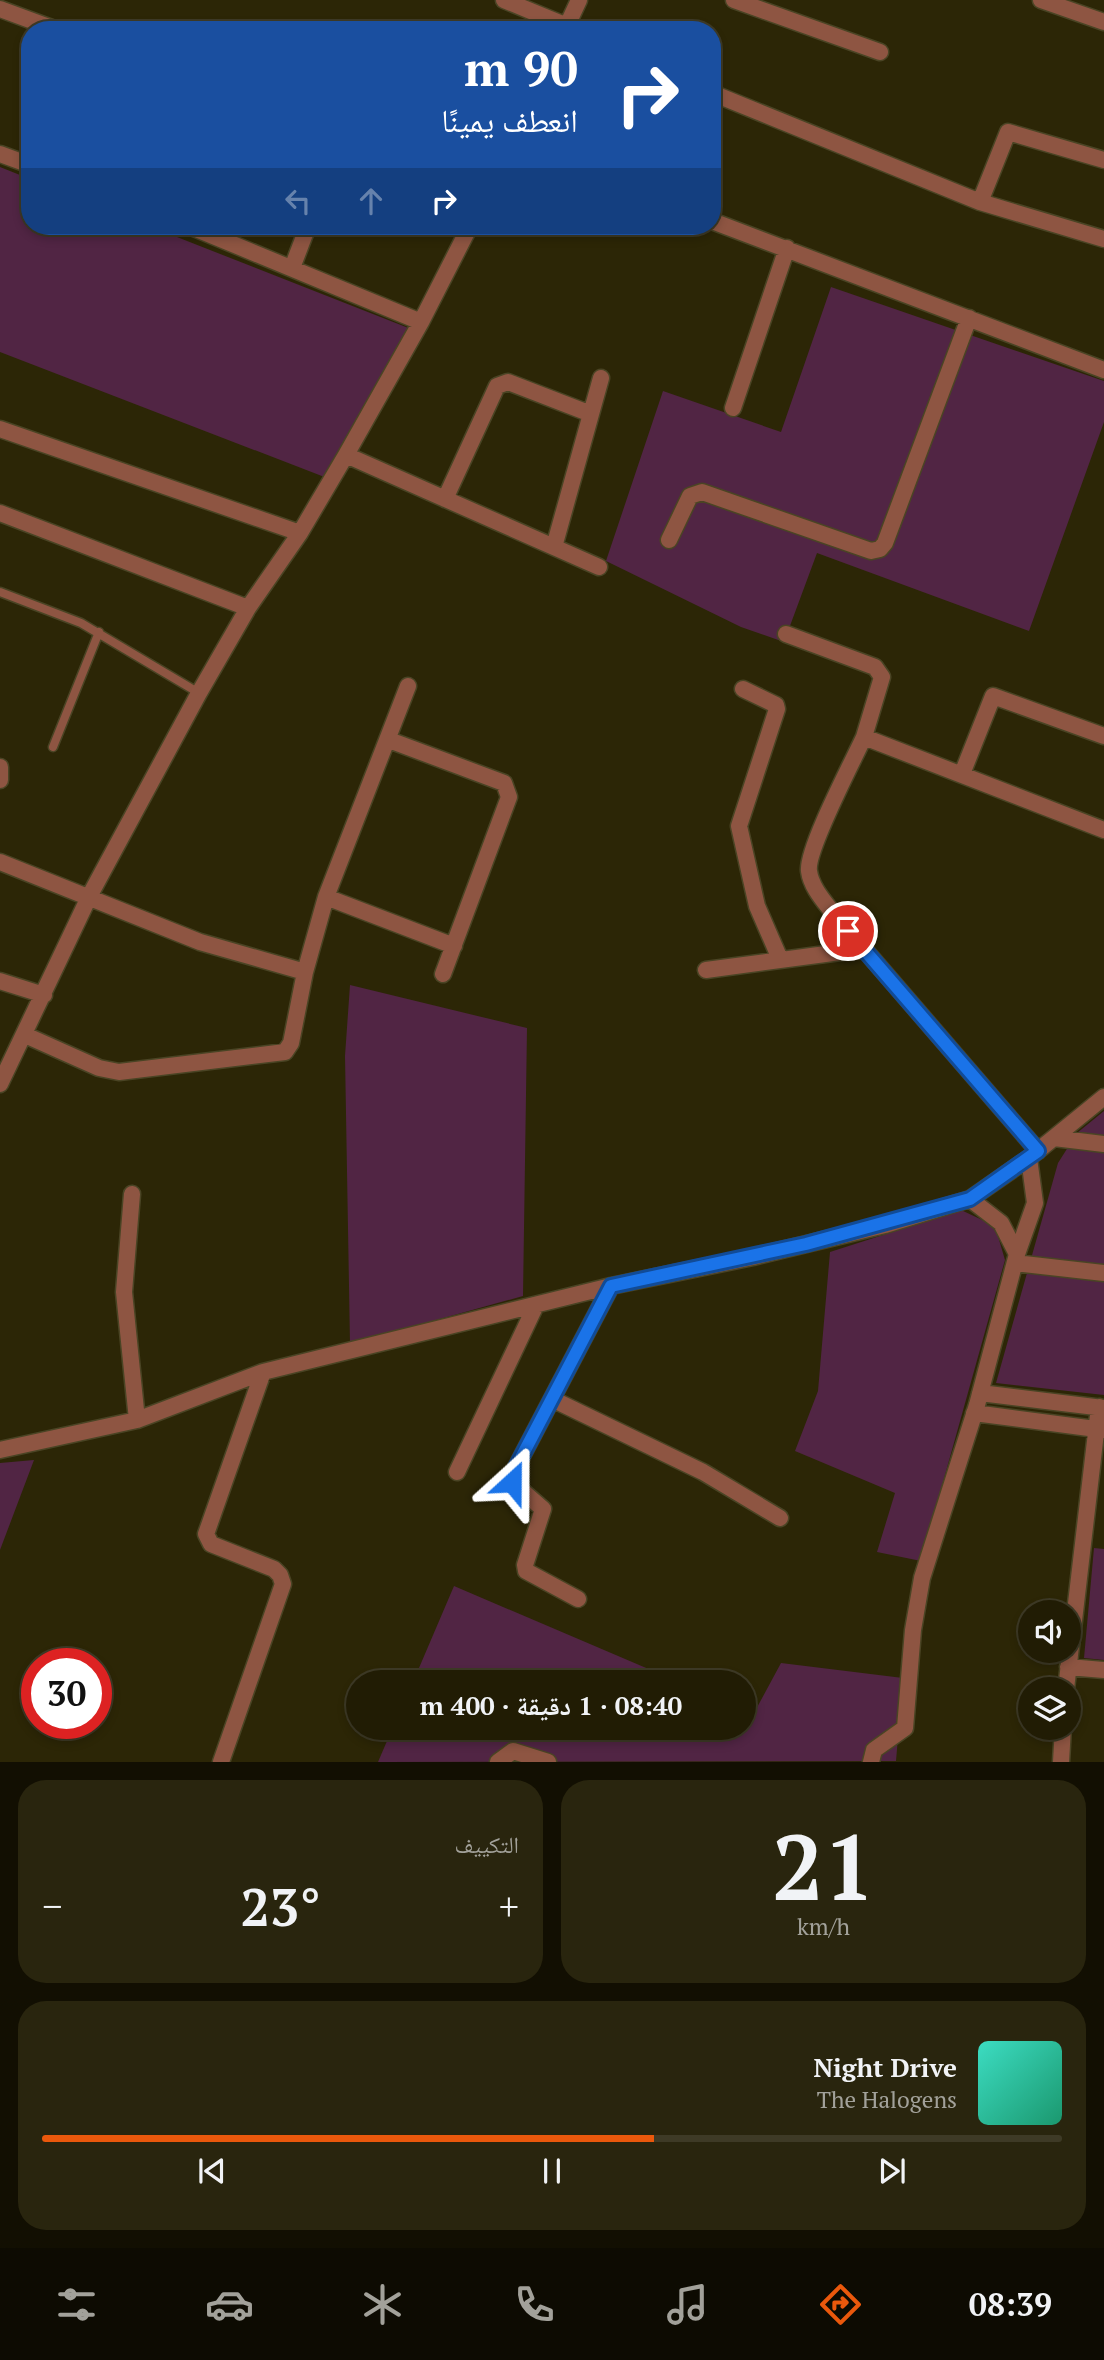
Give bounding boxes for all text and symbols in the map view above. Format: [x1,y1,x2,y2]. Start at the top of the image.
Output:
text: 90 m [464,35,578,100]
icon: right [602,49,693,140]
text: انعطف يمينًا [441,99,578,141]
icon: left [279,182,317,220]
icon: ahead [352,182,390,220]
icon: right [425,182,463,220]
pin [818,901,878,961]
icon: arrive [829,912,867,950]
position arrow [475,1445,549,1519]
map controls [1018,1600,1081,1740]
button: sound [1018,1600,1081,1663]
speed limit sign: 30 [21,1648,112,1739]
button: layers [1018,1677,1081,1740]
text: 08:40 · 1 دقيقة · 400 m [420,1688,682,1722]
text: 21 [772,1805,875,1926]
text: التكييف [454,1829,519,1860]
text: 23° [240,1872,321,1941]
text: − [42,1881,62,1931]
text: + [499,1881,519,1931]
text: km/h [797,1911,850,1942]
text: Night Drive [813,2050,957,2084]
text: The Halogens [817,2084,957,2115]
icon: previous [193,2152,231,2190]
icon: pause [533,2152,571,2190]
icon: next [873,2152,911,2190]
icon: filters [52,2280,101,2329]
icon: car [205,2280,254,2329]
icon: climate [358,2280,407,2329]
icon: phone [510,2280,559,2329]
icon: music [663,2280,712,2329]
icon: directions [816,2280,865,2329]
text: 08:39 [969,2283,1052,2325]

